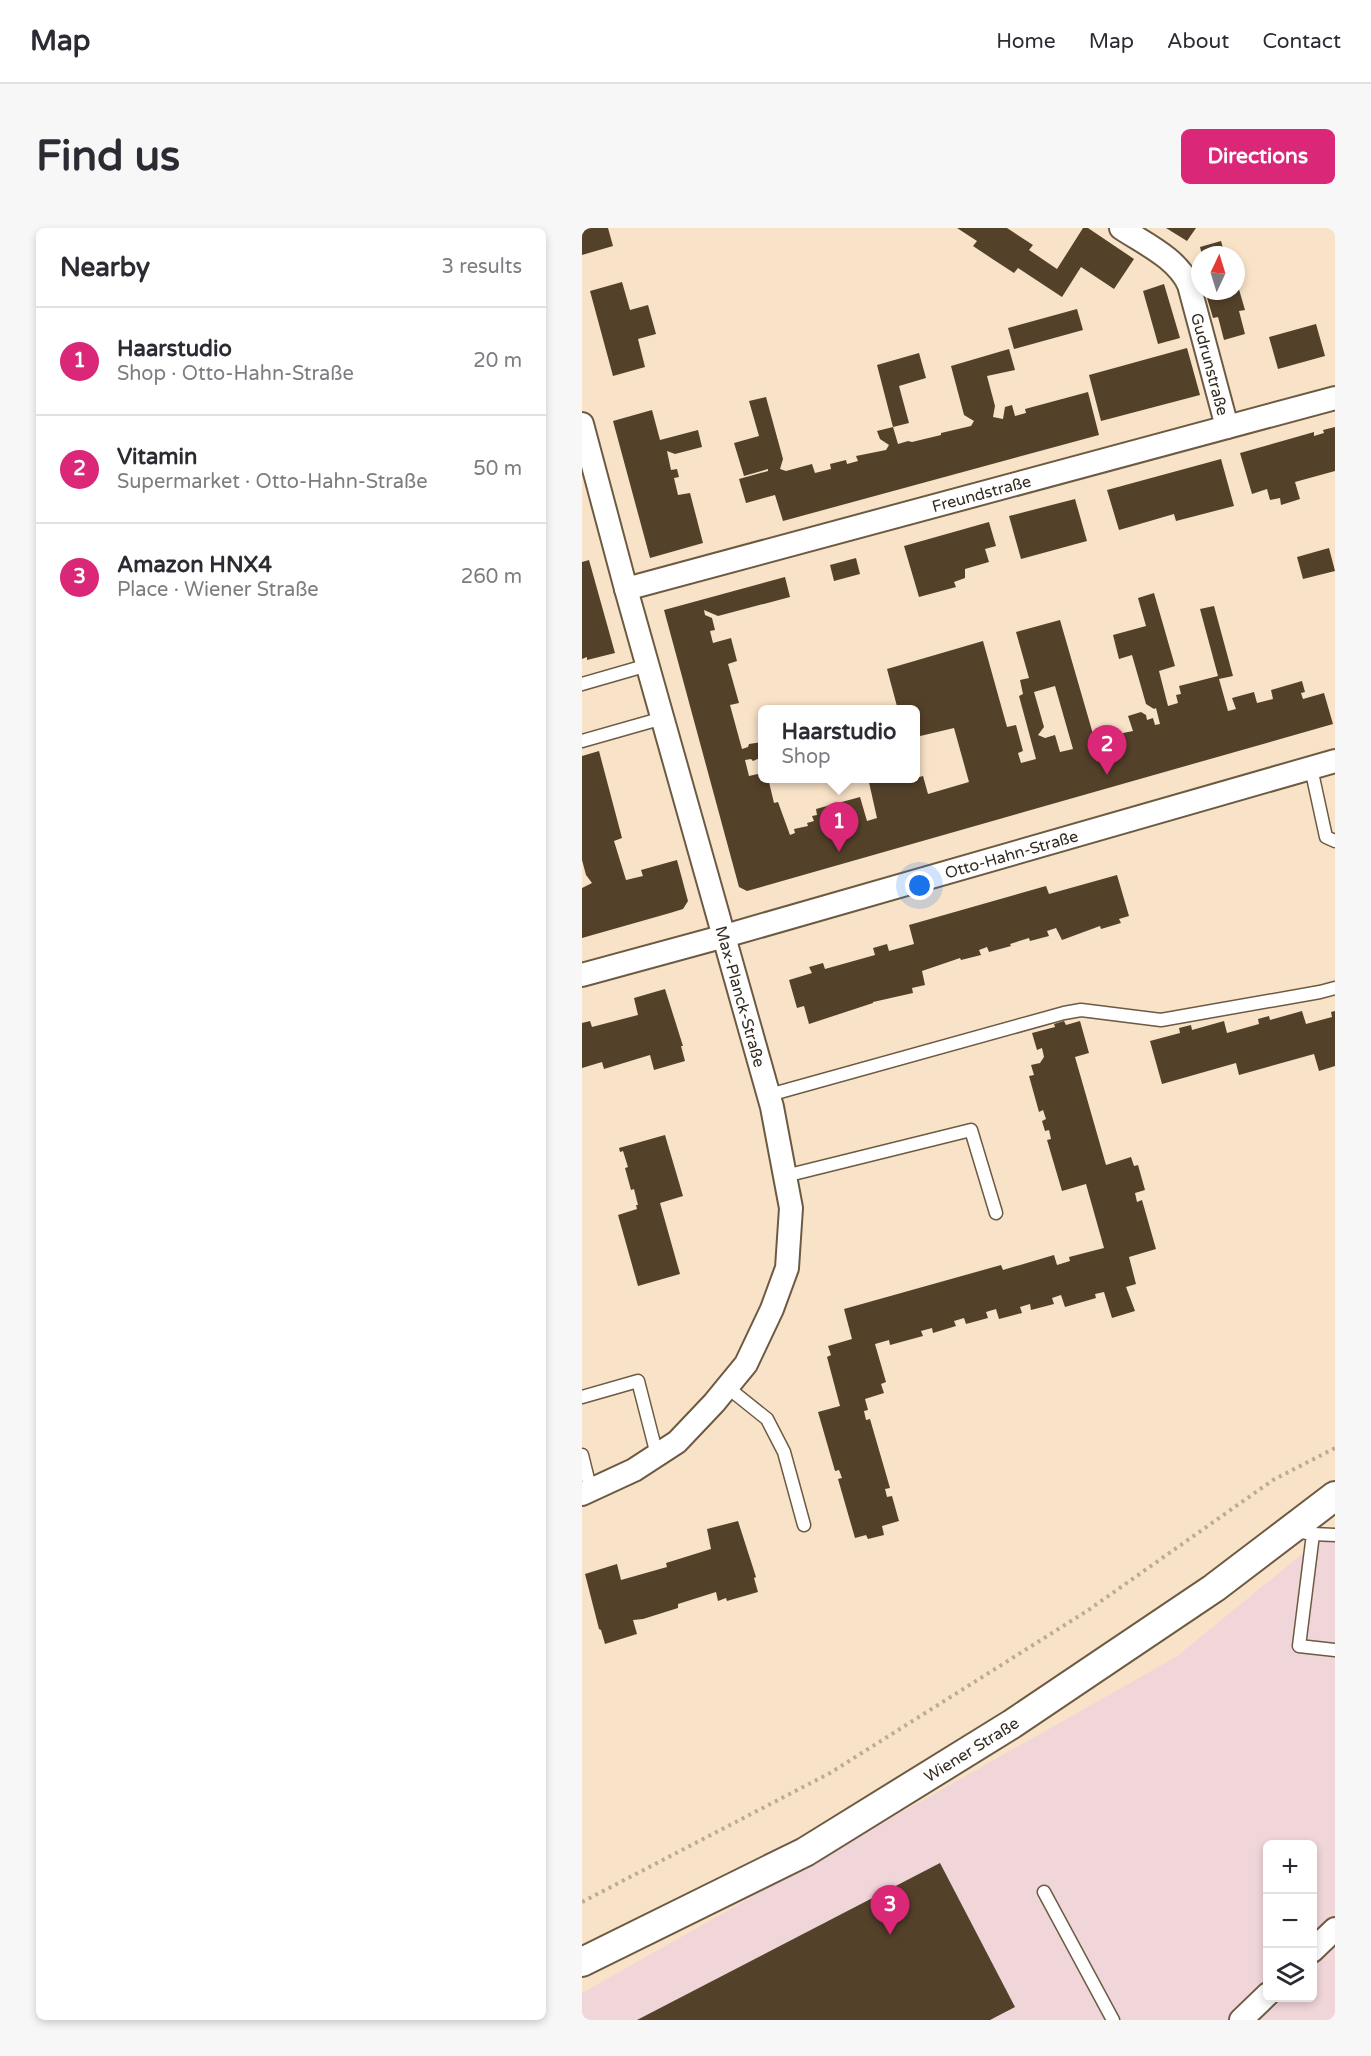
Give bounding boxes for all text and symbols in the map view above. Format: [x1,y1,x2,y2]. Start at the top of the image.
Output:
text: Map [30,24,90,58]
text: Home [996,29,1056,54]
text: Map [1089,29,1134,54]
text: About [1167,29,1229,54]
text: Contact [1262,29,1341,54]
button: Directions [1181,129,1335,184]
text: Find us [36,131,180,182]
north arrow [1191,246,1245,300]
text: Nearby [60,252,150,283]
text: 3 results [442,255,522,279]
street label: Gudrunstraße [1186,311,1232,418]
text: Haarstudio [117,336,232,362]
text: 1 [73,349,86,373]
text: 20 m [473,349,522,373]
text: Shop · Otto-Hahn-Straße [117,362,354,386]
text: Vitamin [117,444,197,470]
text: 2 [73,457,86,481]
text: 50 m [473,457,522,481]
text: Supermarket · Otto-Hahn-Straße [117,470,428,494]
street label: Freundstraße [930,471,1033,517]
text: Amazon HNX4 [117,552,272,578]
text: 3 [73,565,86,589]
text: 260 m [461,565,522,589]
text: Place · Wiener Straße [117,578,319,602]
popup [758,705,920,783]
text: Haarstudio [782,719,896,745]
pin: 2 [1088,726,1126,775]
text: Shop [782,745,831,769]
pin: 1 [820,802,858,852]
street label: Otto-Hahn-Straße [943,826,1080,883]
your location [905,871,934,900]
street label: Max-Planck-Straße [710,924,769,1069]
street label: Wiener Straße [921,1713,1023,1787]
map controls [1263,1840,1317,2002]
button: + [1263,1840,1317,1894]
pin: 3 [870,1886,910,1935]
button: − [1263,1894,1317,1948]
button: layers [1263,1948,1317,2002]

